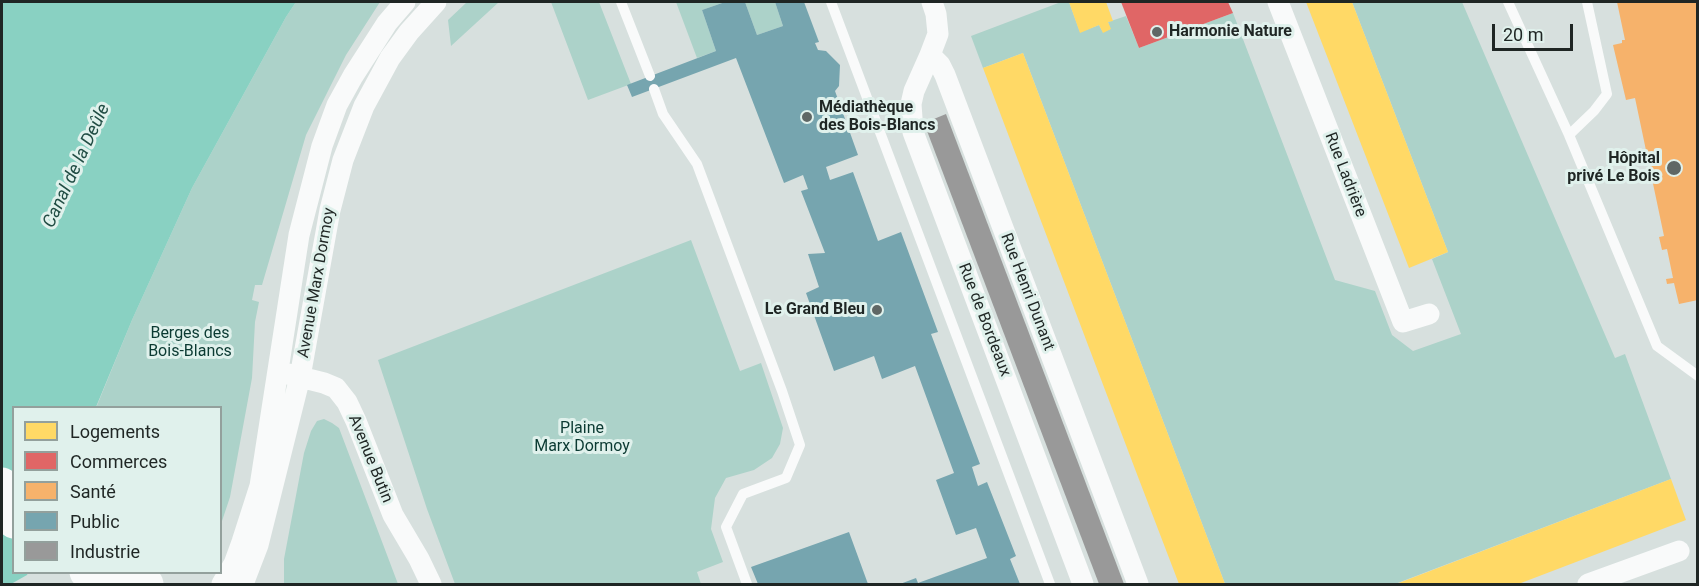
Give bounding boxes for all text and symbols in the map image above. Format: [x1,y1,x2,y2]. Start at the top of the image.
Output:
scale bar [1495,12,1576,50]
place label: Harmonie Nature [1169,22,1292,42]
text: 20 m [1503,24,1543,45]
marker: Harmonie Nature [1150,25,1164,39]
place label: Médiathèque des Bois-Blancs [819,98,935,136]
water label: Canal de la Deûle [39,101,115,231]
marker: Médiathèque des Bois-Blancs [800,110,814,124]
street label: Rue Ladrière [1320,130,1370,220]
place label: Hôpital privé Le Bois [1567,149,1660,187]
marker: Hôpital privé Le Bois [1665,159,1683,177]
street label: Avenue Marx Dormoy [294,207,340,359]
street label: Rue Henri Dunant [996,231,1058,353]
street label: Rue de Bordeaux [954,261,1014,379]
place label: Le Grand Bleu [765,300,865,320]
marker: Le Grand Bleu [870,303,884,317]
park label: Berges des Bois-Blancs [148,324,232,362]
legend [12,406,222,574]
street label: Avenue Butin [344,412,396,506]
park label: Plaine Marx Dormoy [534,419,630,457]
text: Logements [70,421,160,442]
text: Commerces [70,451,167,472]
text: Santé [70,481,116,502]
text: Public [70,511,120,532]
text: Industrie [70,541,140,562]

